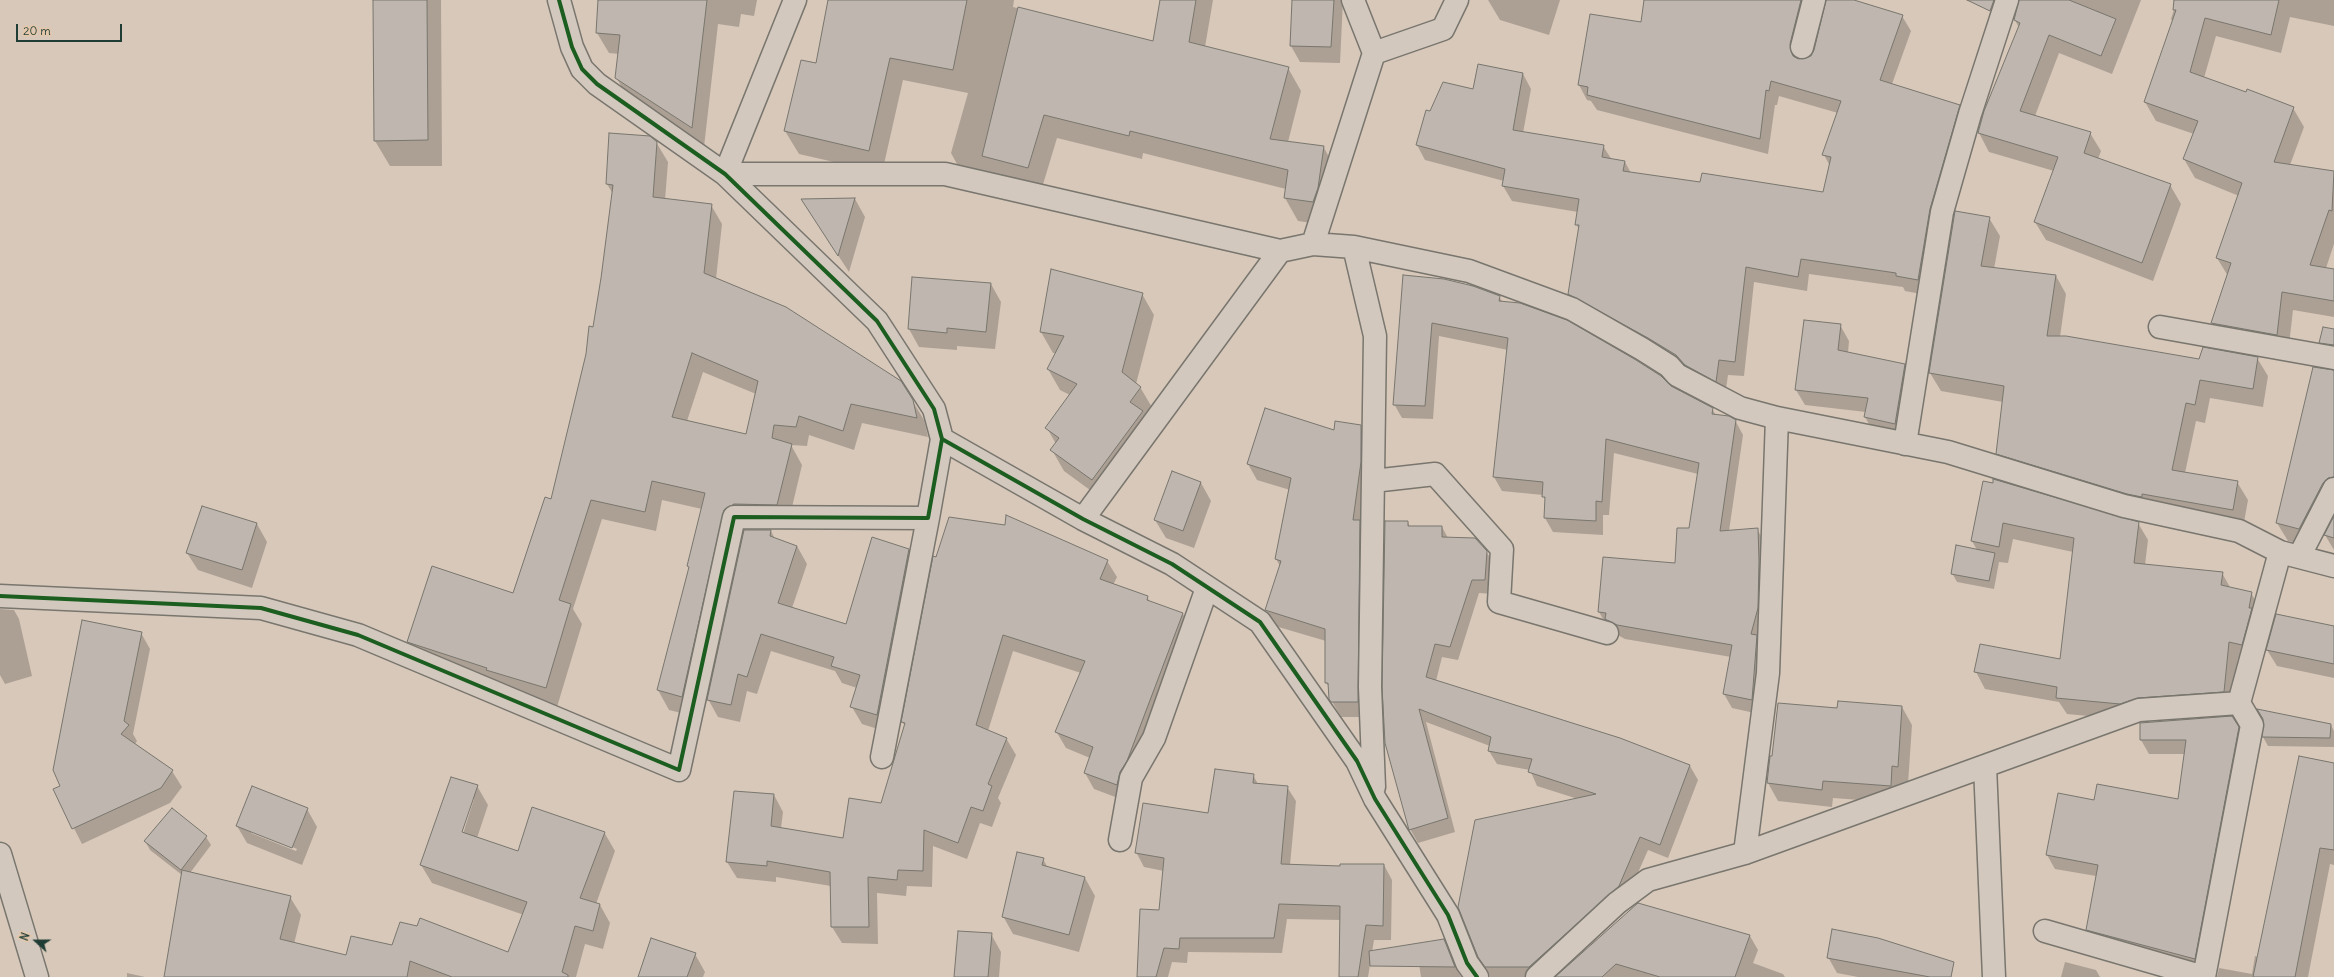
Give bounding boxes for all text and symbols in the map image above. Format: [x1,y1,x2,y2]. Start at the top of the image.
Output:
scale bar [18,16,124,42]
text: 20 m [23,23,51,38]
north arrow [16,921,56,961]
text: N [17,931,33,943]

